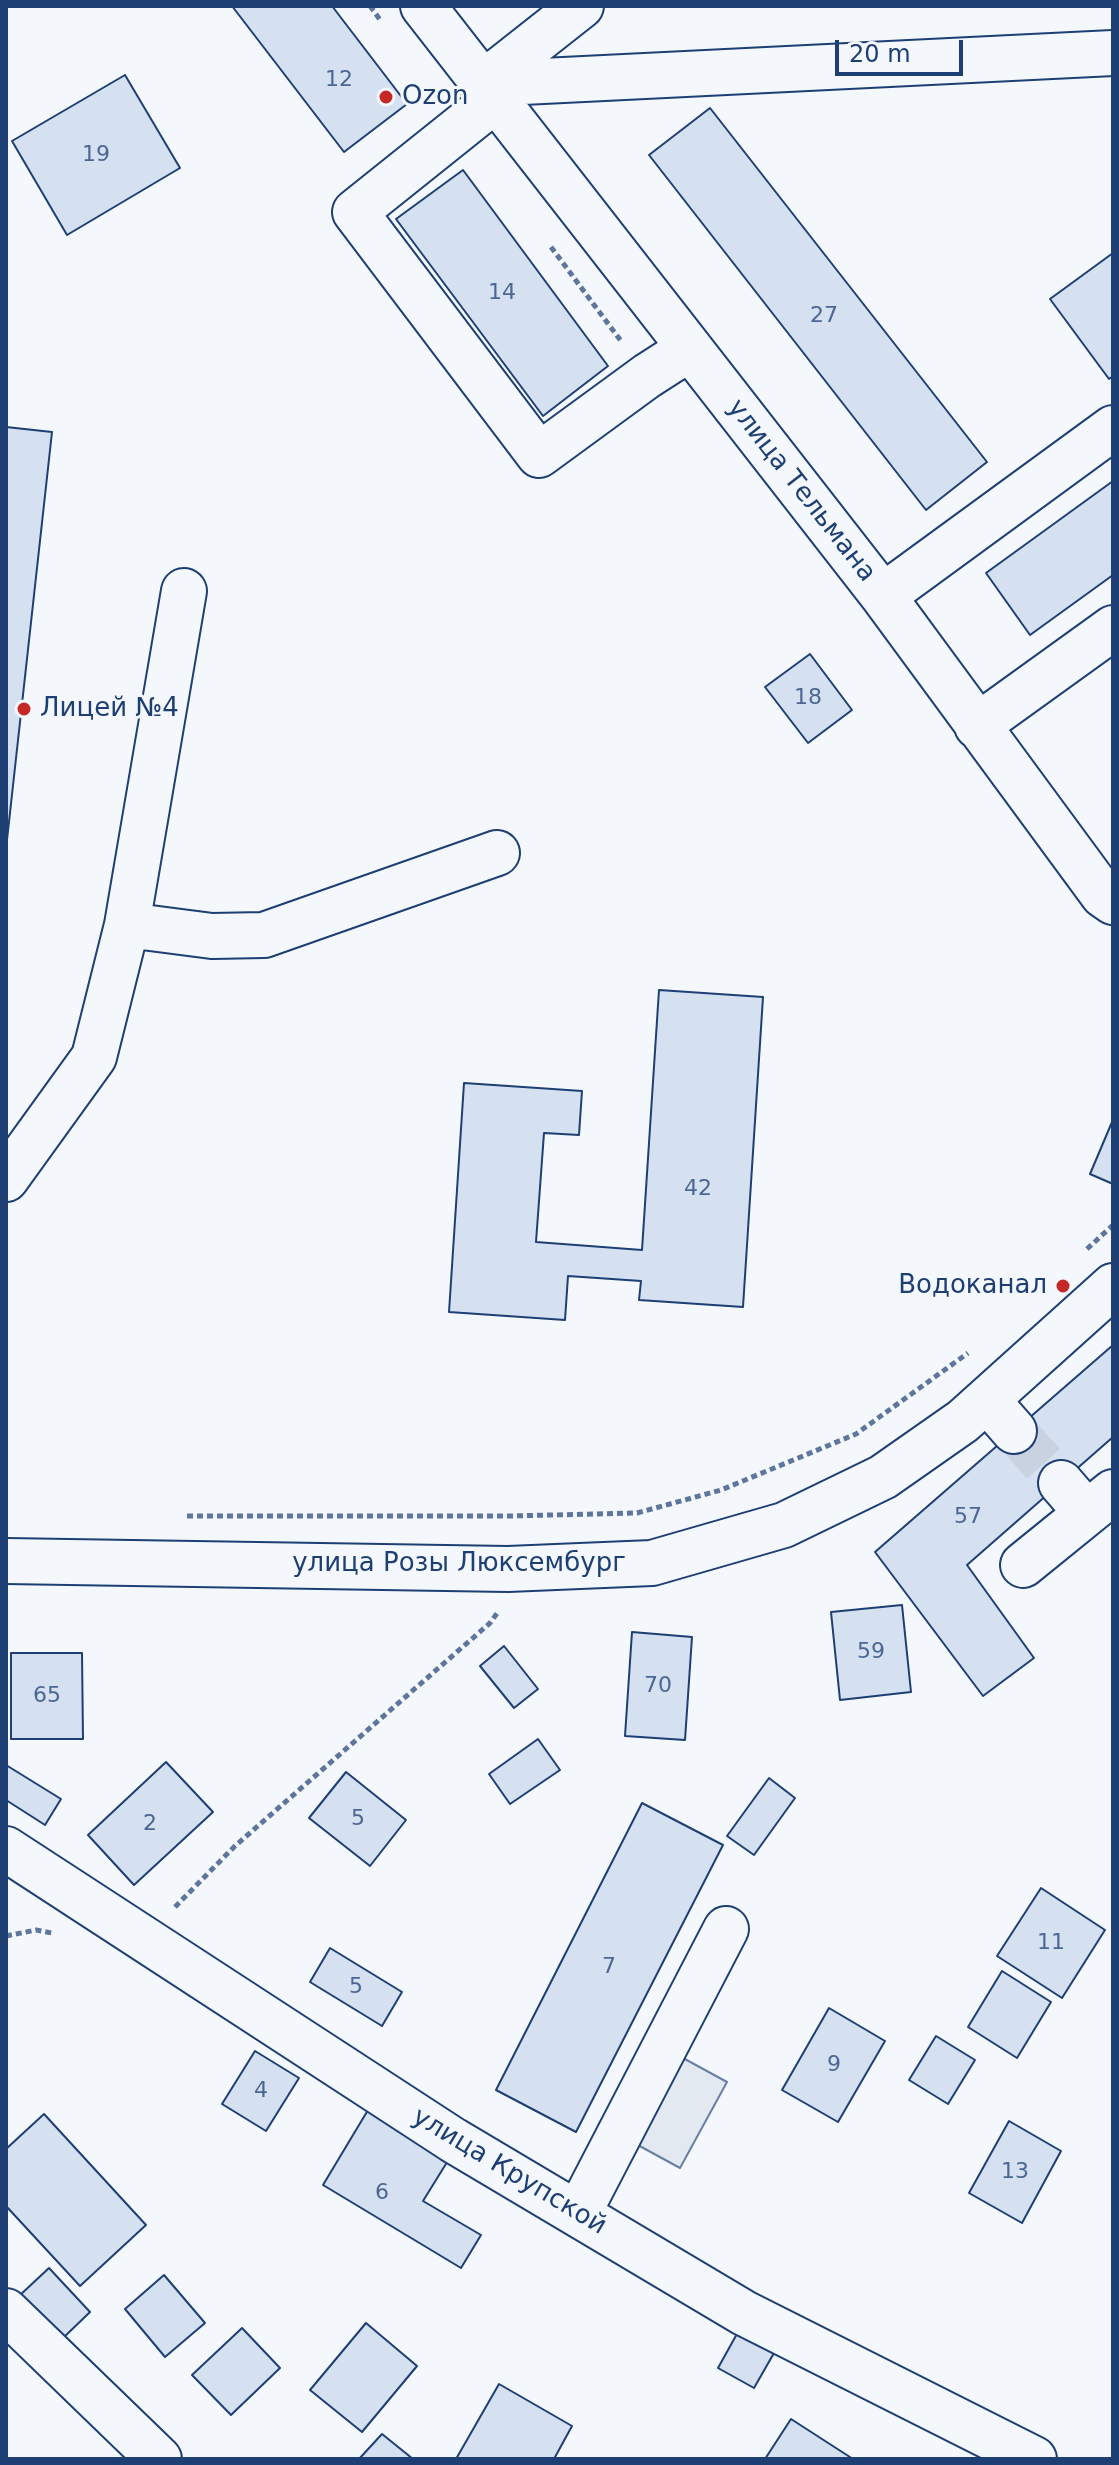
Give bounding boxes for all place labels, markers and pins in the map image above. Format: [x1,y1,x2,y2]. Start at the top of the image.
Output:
place label: Ozon [402,81,468,113]
marker: Ozon [377,88,395,106]
place label: Лицей №4 [40,693,179,725]
marker: Лицей №4 [15,700,33,718]
place label: Водоканал [898,1270,1047,1302]
marker: Водоканал [1054,1277,1072,1295]

